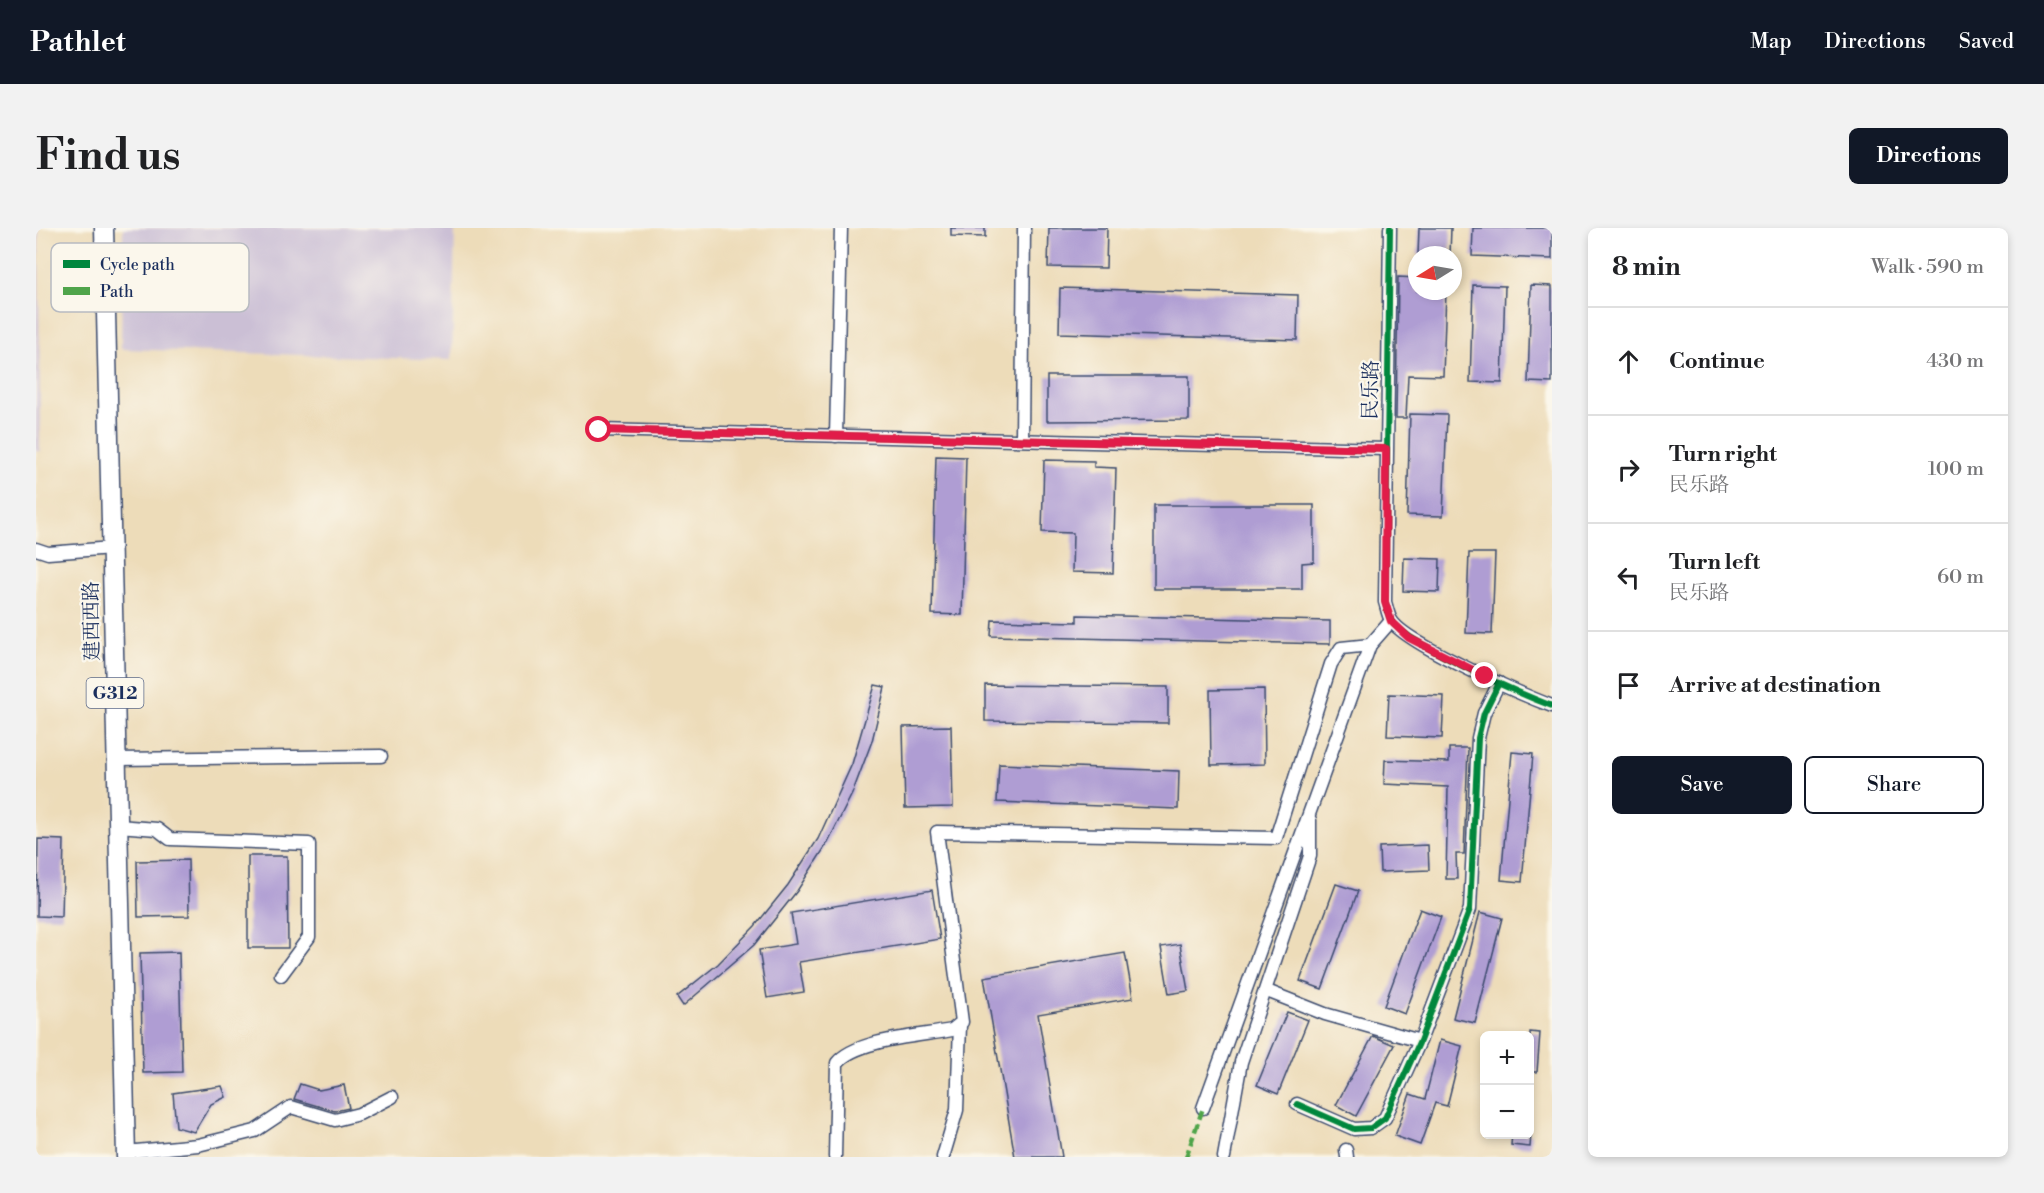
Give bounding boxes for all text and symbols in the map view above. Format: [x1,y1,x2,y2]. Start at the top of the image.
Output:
text: Pathlet [30,25,126,60]
text: Map [1750,29,1792,55]
text: Directions [1825,29,1926,55]
text: Saved [1959,29,2014,55]
button: Directions [1849,128,2008,184]
text: Find us [36,130,180,183]
legend [51,243,249,312]
north arrow [1408,246,1462,300]
text: 8 min [1612,251,1681,283]
text: Cycle path [100,255,175,275]
text: Walk · 590 m [1871,255,1984,280]
text: Path [100,282,134,302]
icon: ahead [1612,345,1645,378]
text: Continue [1669,348,1765,375]
text: 430 m [1926,349,1984,374]
street label: 民乐路 [1358,360,1385,420]
route start [585,416,611,442]
text: Turn right [1669,441,1777,468]
icon: right [1612,453,1645,486]
text: 100 m [1928,457,1984,482]
text: 民乐路 [1669,473,1729,498]
text: Turn left [1669,549,1760,576]
icon: left [1612,561,1645,594]
text: 60 m [1937,565,1984,590]
street label: 建西西路 [79,581,106,661]
text: 民乐路 [1669,581,1729,606]
route end [1471,662,1497,688]
icon: arrive [1612,669,1645,702]
text: Arrive at destination [1669,672,1881,699]
road number: G312 [86,678,143,708]
button: Save [1612,756,1792,814]
button: Share [1804,756,1984,814]
map controls [1480,1031,1534,1139]
button: + [1480,1031,1534,1085]
button: − [1480,1085,1534,1139]

